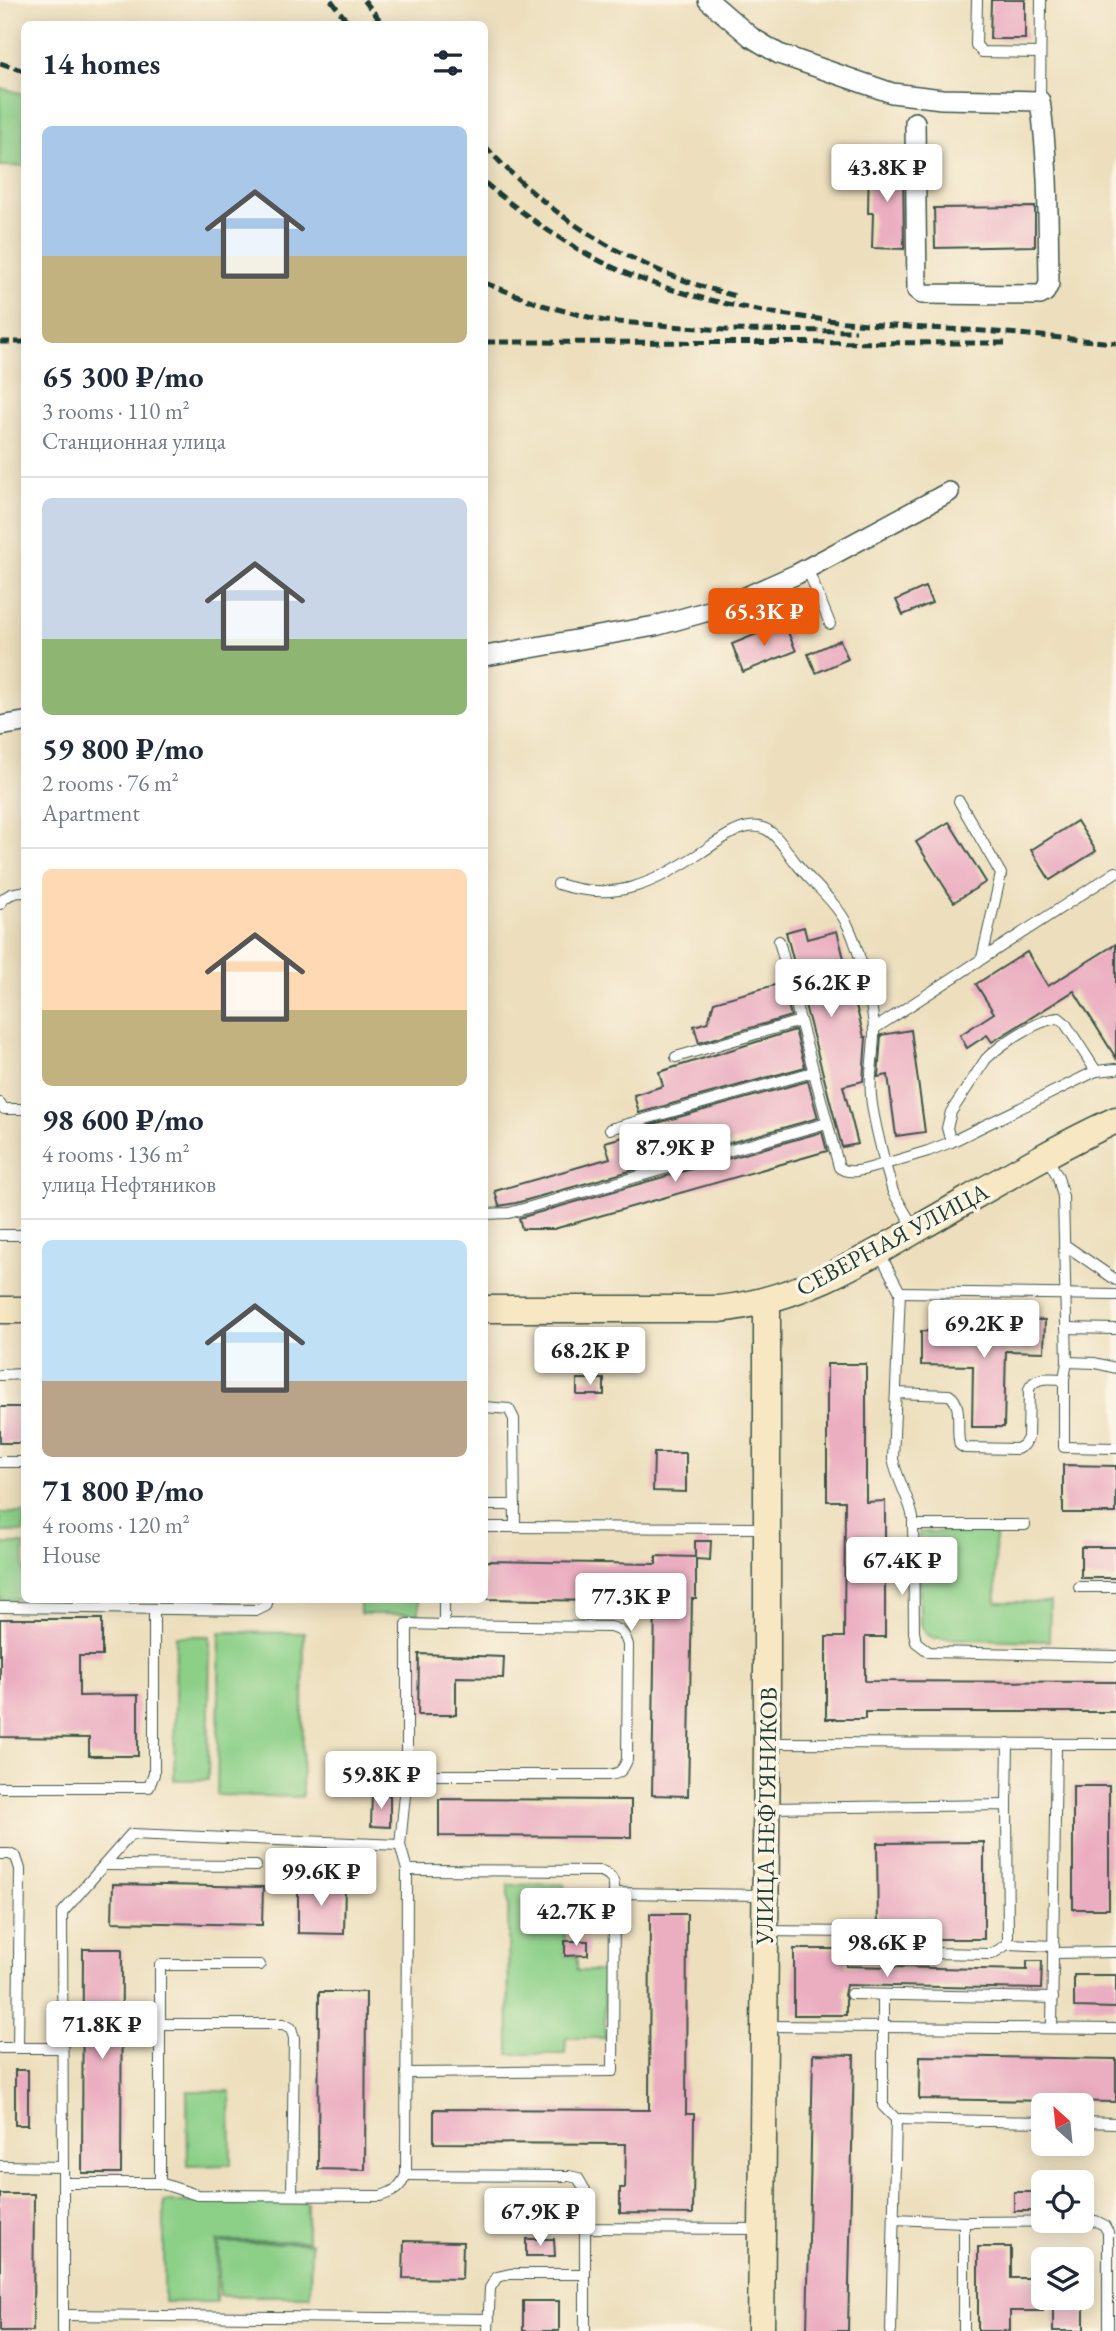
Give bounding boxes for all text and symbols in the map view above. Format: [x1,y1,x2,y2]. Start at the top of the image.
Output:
text: 14 homes [42,44,160,83]
icon: filters [429,44,467,82]
pin: 43.8K ₽ [822,144,952,204]
text: 43.8K ₽ [847,152,927,182]
icon: home [192,171,318,297]
text: 65 300 ₽/mo [42,357,204,396]
text: 3 rooms · 110 m² [42,396,190,426]
text: Станционная улица [42,426,226,456]
icon: home [192,543,318,669]
pin: 65.3K ₽ [699,588,829,648]
text: 65.3K ₽ [724,596,804,626]
text: 59 800 ₽/mo [42,729,204,768]
text: 2 rooms · 76 m² [42,768,179,798]
text: Apartment [42,798,140,828]
icon: home [192,914,318,1040]
pin: 56.2K ₽ [766,960,896,1019]
text: 56.2K ₽ [791,967,871,997]
text: 98 600 ₽/mo [42,1100,204,1139]
pin: 87.9K ₽ [610,1124,740,1184]
text: 87.9K ₽ [635,1132,715,1162]
text: 4 rooms · 136 m² [42,1139,190,1169]
text: улица Нефтяников [42,1169,216,1199]
street label: СЕВЕРНАЯ УЛИЦА [790,1175,994,1303]
icon: home [192,1285,318,1411]
pin: 69.2K ₽ [919,1300,1049,1360]
text: 69.2K ₽ [944,1308,1024,1338]
pin: 68.2K ₽ [525,1328,655,1387]
text: 68.2K ₽ [550,1335,630,1365]
text: 71 800 ₽/mo [42,1471,204,1510]
text: 4 rooms · 120 m² [42,1510,190,1540]
pin: 67.4K ₽ [837,1538,967,1597]
text: House [42,1540,101,1570]
text: 67.4K ₽ [862,1545,942,1575]
pin: 77.3K ₽ [566,1574,696,1633]
text: 77.3K ₽ [591,1581,671,1611]
street label: УЛИЦА НЕФТЯНИКОВ [748,1687,784,1946]
pin: 59.8K ₽ [316,1752,446,1811]
text: 59.8K ₽ [341,1759,421,1789]
pin: 99.6K ₽ [256,1848,386,1908]
text: 99.6K ₽ [281,1856,361,1886]
pin: 42.7K ₽ [511,1888,641,1948]
text: 42.7K ₽ [536,1896,616,1926]
pin: 98.6K ₽ [822,1920,952,1979]
text: 98.6K ₽ [847,1927,927,1957]
pin: 71.8K ₽ [37,2002,167,2061]
text: 71.8K ₽ [62,2009,142,2039]
north arrow [1031,2093,1094,2156]
map controls [1031,2093,1094,2310]
button: locate [1031,2170,1094,2233]
pin: 67.9K ₽ [475,2188,605,2248]
text: 67.9K ₽ [500,2196,580,2226]
button: layers [1031,2247,1094,2310]

